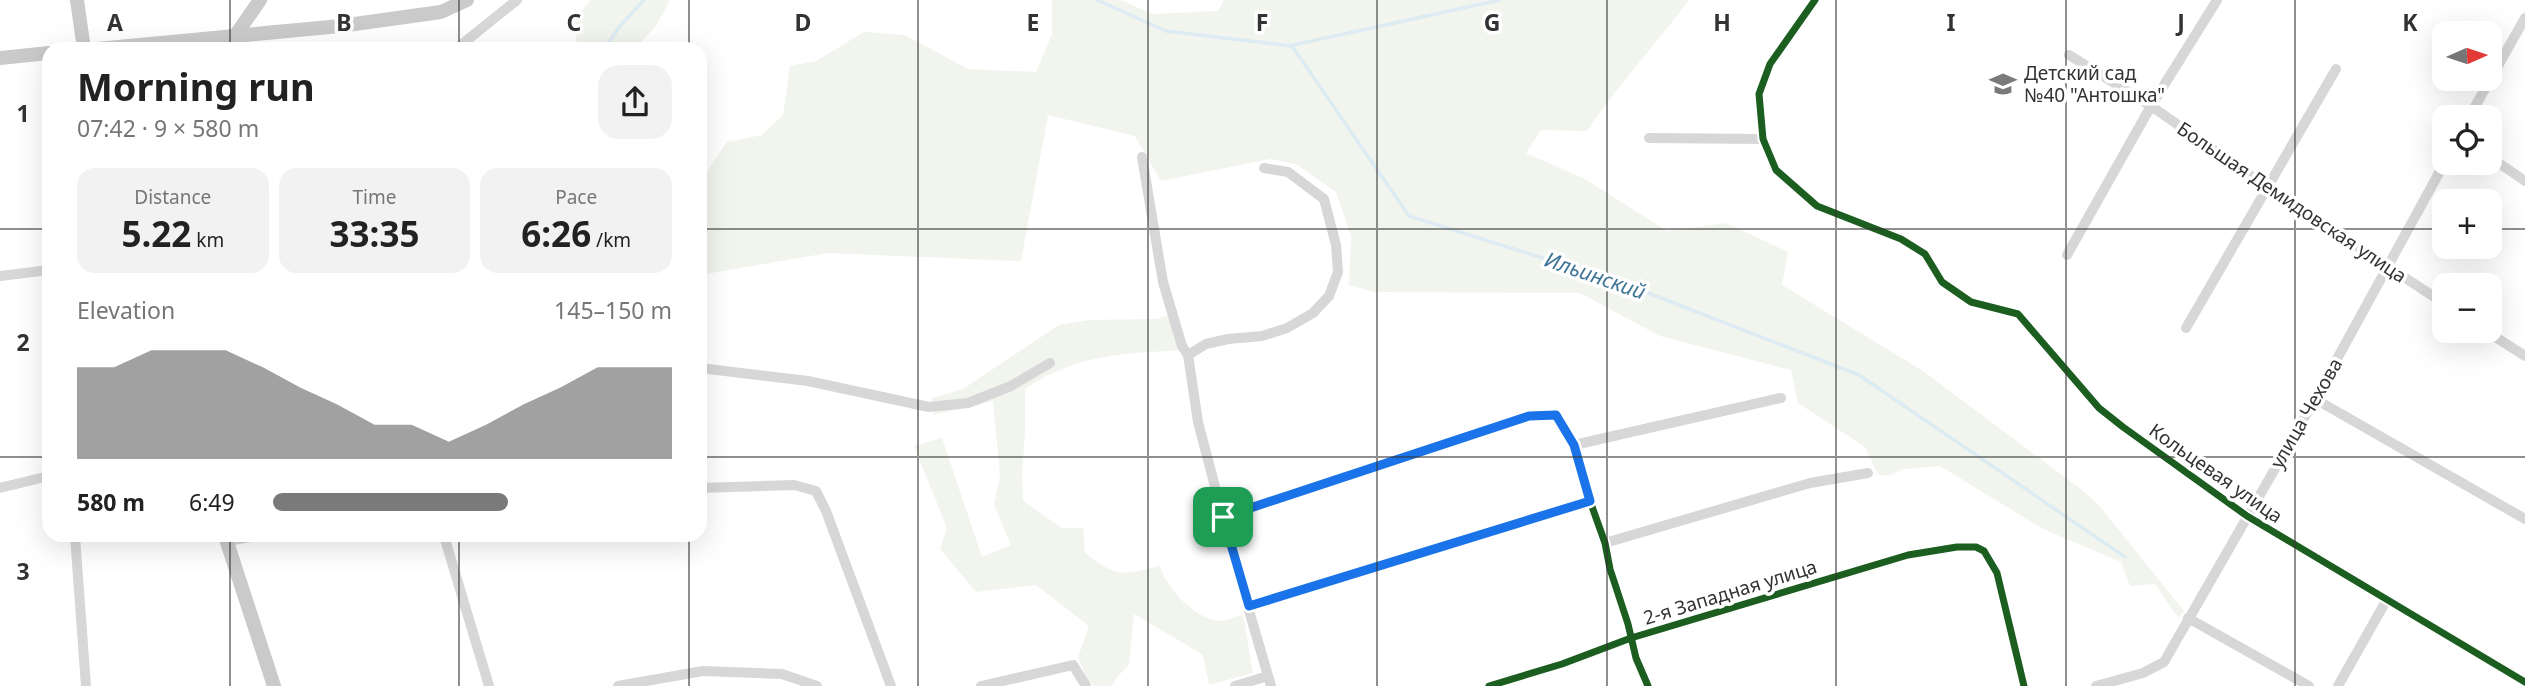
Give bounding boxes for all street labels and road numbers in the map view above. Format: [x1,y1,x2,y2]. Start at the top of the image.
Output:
street label: Большая Демидовская улица [2172,115,2412,289]
street label: улица Чехова [2264,353,2348,473]
street label: Кольцевая улица [2144,417,2288,529]
street label: 2-я Западная улица [1640,553,1820,631]

